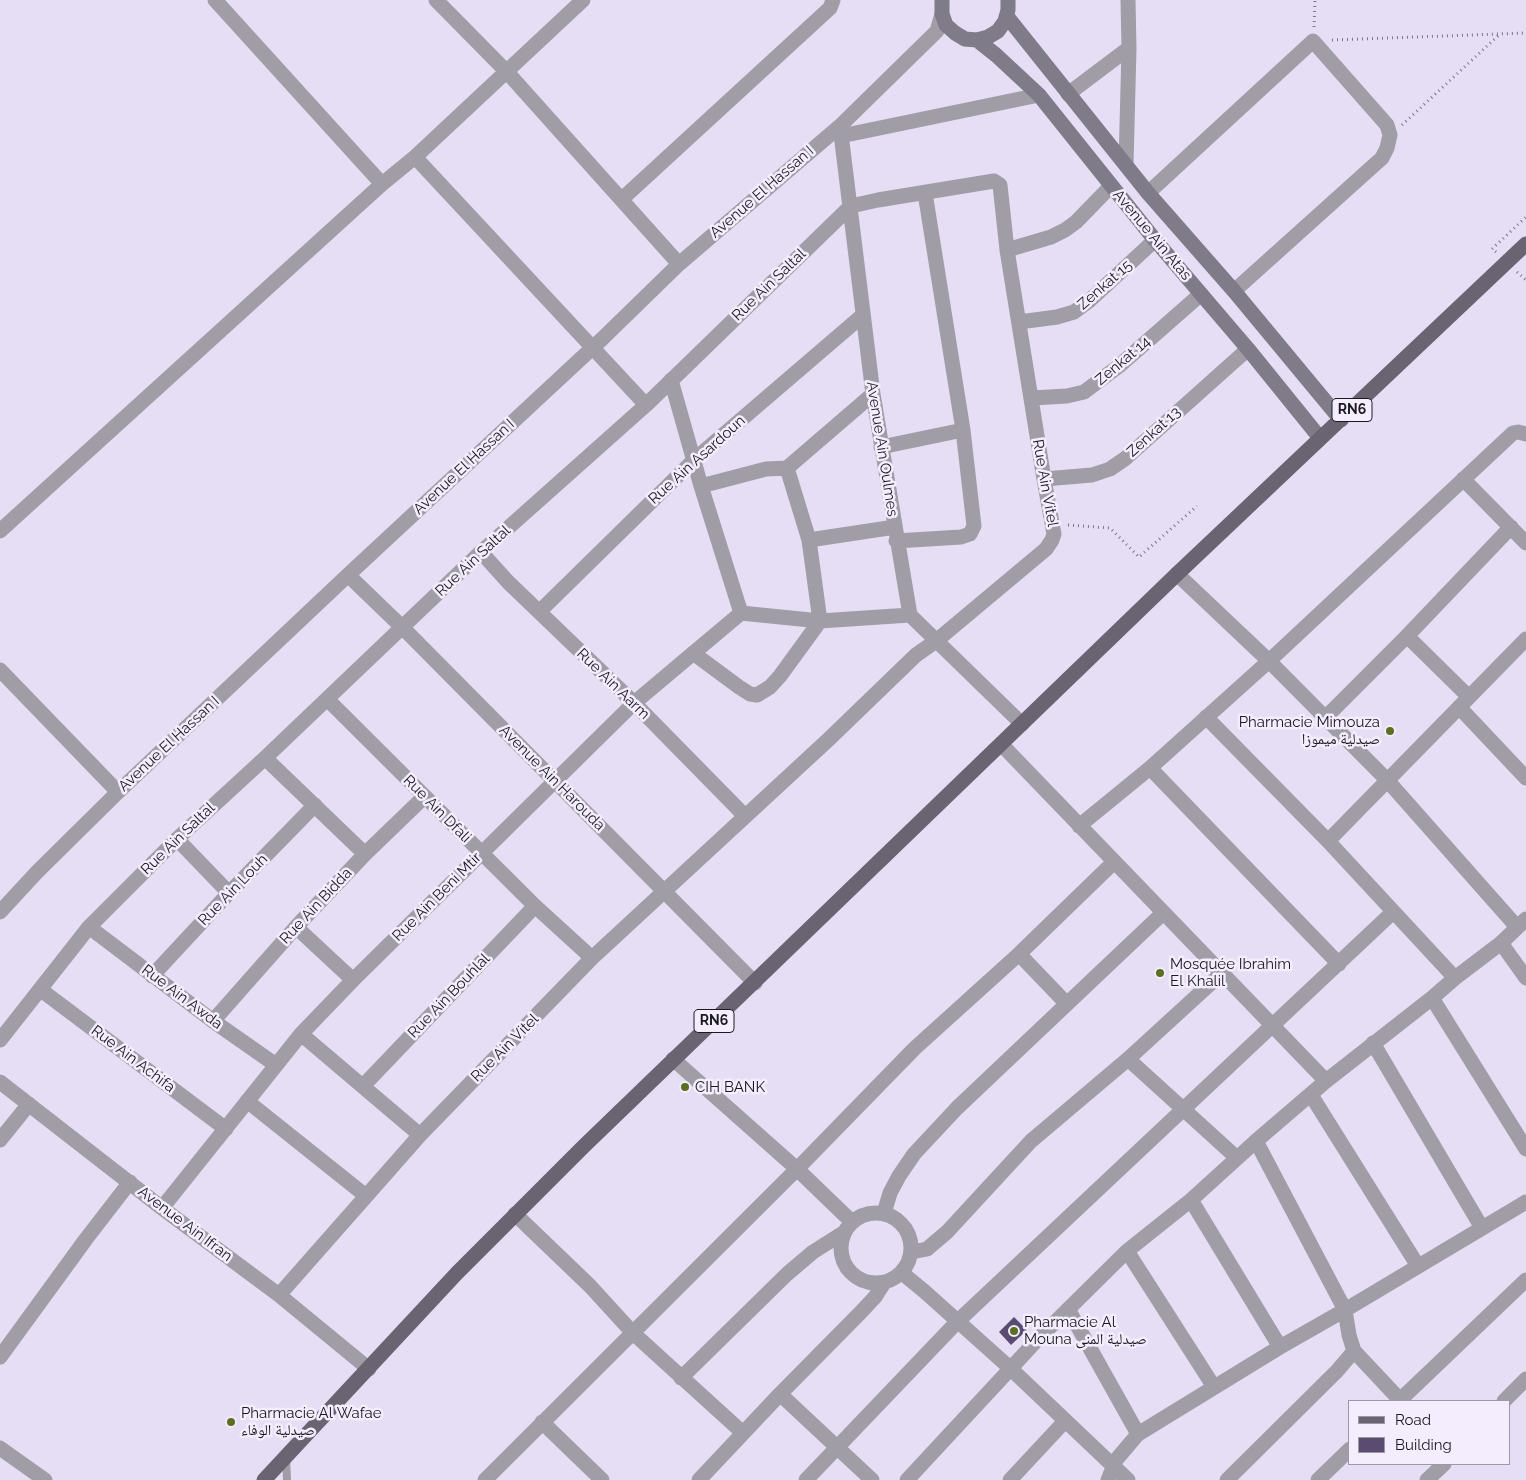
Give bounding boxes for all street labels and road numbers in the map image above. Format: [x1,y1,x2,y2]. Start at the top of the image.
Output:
street label: Avenue El Hassan I [706,142,818,242]
street label: Avenue Ain Atas [1109,186,1195,284]
street label: Rue Ain Saltal [728,245,810,325]
street label: Zenkat 15 [1074,256,1136,314]
street label: Zenkat 14 [1092,333,1154,389]
street label: Avenue Ain Oulmes [862,380,902,518]
road number: RN6 [1332,398,1372,422]
street label: Zenkat 13 [1123,403,1185,461]
street label: Rue Ain Asardoun [645,412,749,508]
street label: Avenue El Hassan I [410,416,518,518]
street label: Rue Ain Vitel [1028,438,1062,528]
street label: Rue Ain Saltal [432,522,514,600]
street label: Rue Ain Aarm [573,645,653,723]
street label: Avenue El Hassan I [115,693,223,795]
street label: Avenue Ain Harouda [495,721,609,835]
street label: Rue Ain Dfali [399,771,475,847]
street label: Rue Ain Saltal [137,799,219,879]
street label: Rue Ain Beni Mtir [389,849,485,945]
street label: Rue Ain Louh [194,851,272,929]
street label: Rue Ain Bidda [276,864,356,948]
street label: Rue Ain Bouhlal [404,950,494,1042]
street label: Rue Ain Awda [138,961,226,1033]
road number: RN6 [694,1009,734,1032]
street label: Rue Ain Vitel [467,1010,543,1086]
street label: Rue Ain Achifa [87,1022,179,1096]
street label: Avenue Ain Ifran [134,1183,236,1265]

